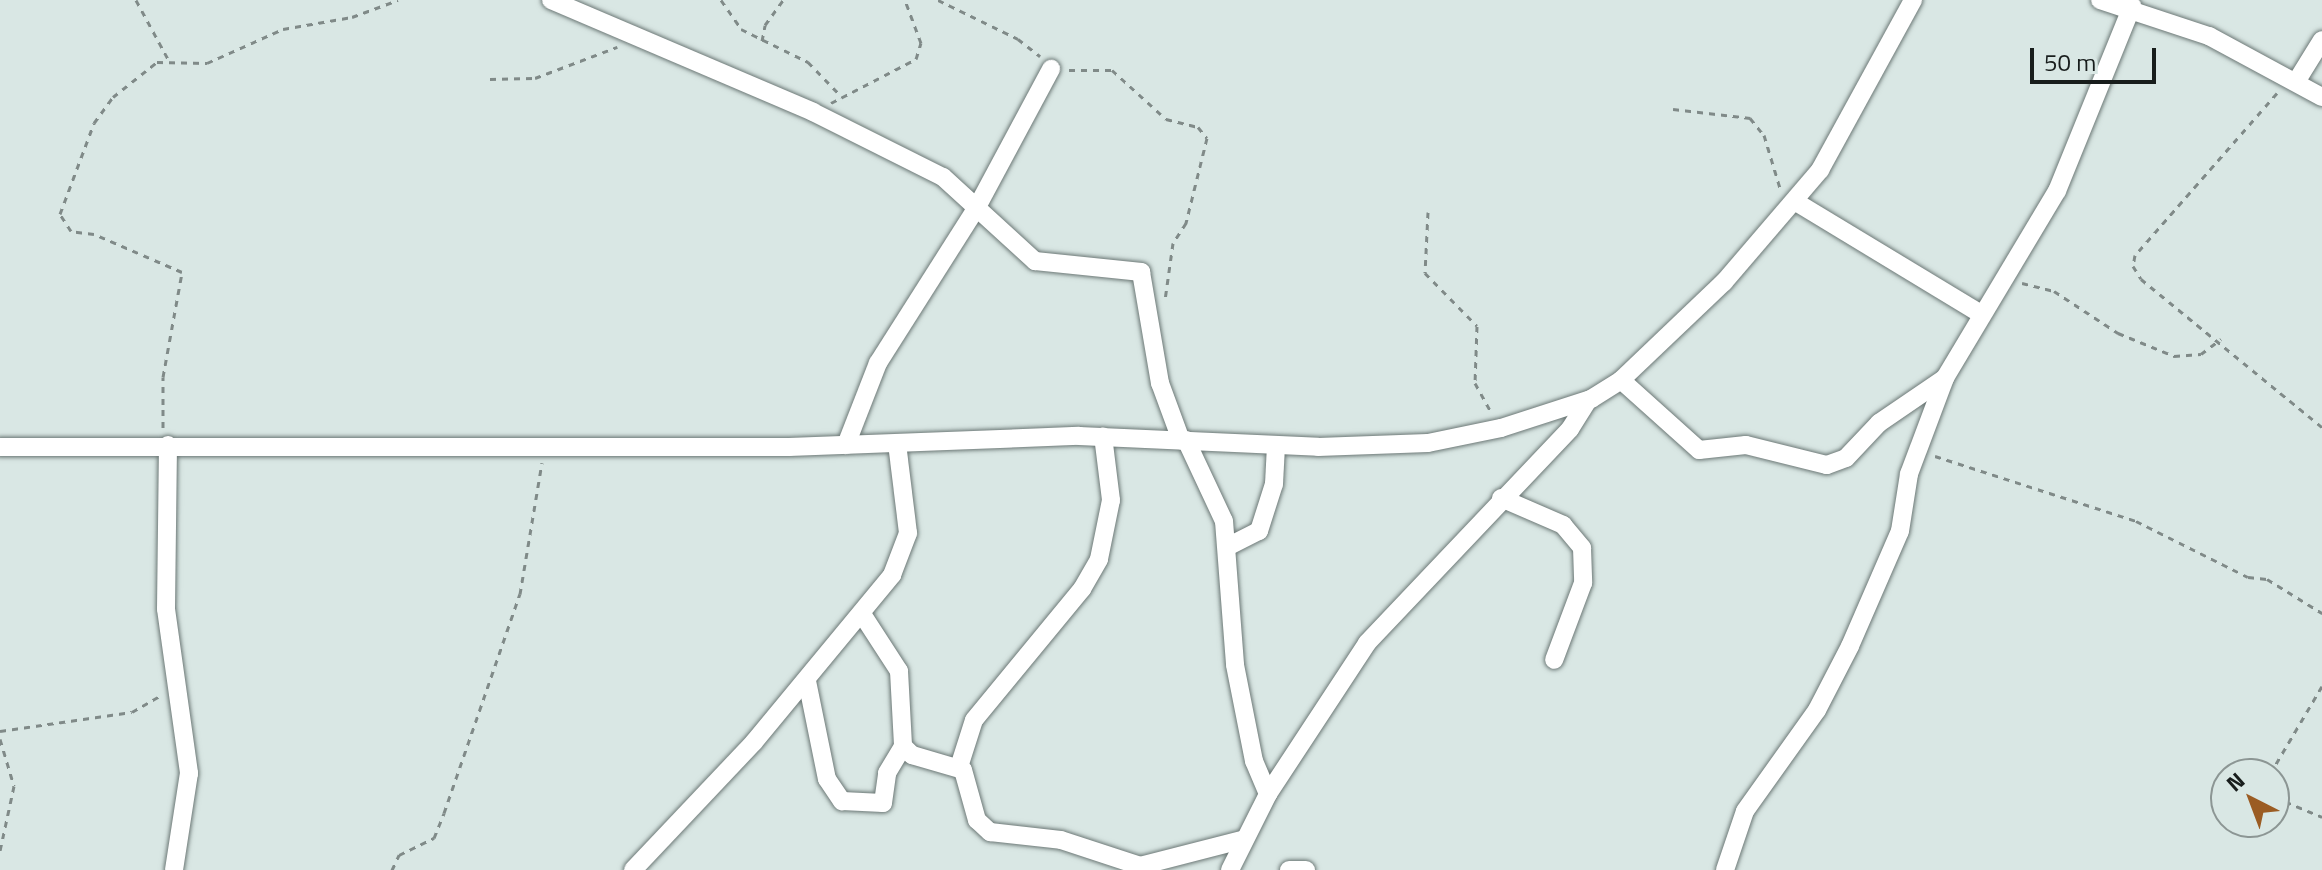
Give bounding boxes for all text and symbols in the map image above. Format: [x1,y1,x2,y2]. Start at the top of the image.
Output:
scale bar [2034,32,2160,82]
text: 50 m [2044,44,2096,80]
north arrow [2210,758,2290,838]
text: N [2218,764,2252,799]

